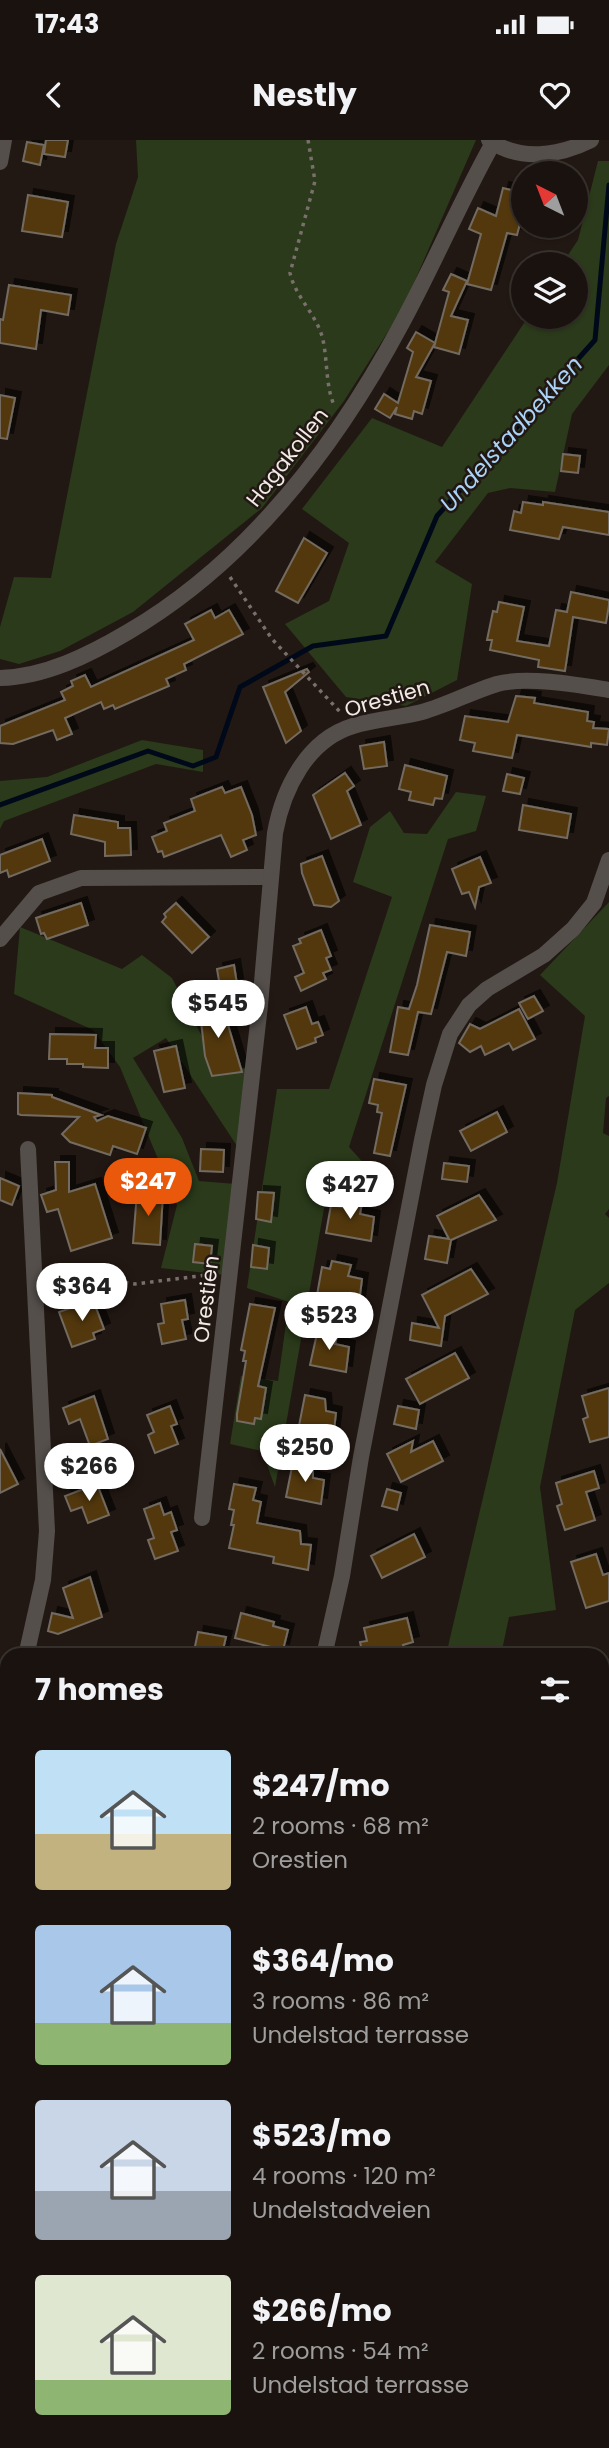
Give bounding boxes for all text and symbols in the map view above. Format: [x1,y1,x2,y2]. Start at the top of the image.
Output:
text: 17:43 [35,6,99,42]
text: Nestly [252,72,357,117]
icon: back [35,76,73,114]
icon: heart [536,76,574,114]
north arrow [511,161,588,238]
map controls [511,161,588,329]
button: layers [511,252,588,329]
water label: Undelstadbekken [432,349,590,519]
street label: Hagakollen [239,402,335,512]
street label: Orestien [341,672,433,724]
pin: $545 [177,981,259,1040]
text: $545 [188,987,248,1019]
pin: $247 [107,1158,189,1218]
pin: $427 [309,1161,391,1221]
text: $247 [120,1165,176,1197]
text: $427 [322,1168,378,1200]
street label: Orestien [186,1254,226,1344]
pin: $364 [41,1264,123,1323]
text: $364 [52,1270,112,1302]
pin: $523 [288,1292,370,1352]
text: $523 [300,1299,358,1331]
pin: $250 [264,1424,346,1484]
text: $250 [276,1431,334,1463]
pin: $266 [48,1444,130,1503]
text: $266 [60,1450,118,1482]
text: 7 homes [35,1668,164,1711]
icon: filters [536,1671,574,1709]
text: $247/mo [252,1764,390,1807]
icon: home [91,1778,175,1862]
text: 2 rooms · 68 m² [252,1810,429,1842]
text: Orestien [252,1844,348,1876]
text: $364/mo [252,1939,394,1982]
icon: home [91,1953,175,2037]
text: 3 rooms · 86 m² [252,1985,429,2017]
text: Undelstad terrasse [252,2019,469,2051]
text: $523/mo [252,2114,391,2157]
icon: home [91,2128,175,2212]
text: 4 rooms · 120 m² [252,2160,436,2192]
text: Undelstadveien [252,2194,431,2226]
text: $266/mo [252,2289,392,2332]
icon: home [91,2303,175,2387]
text: 2 rooms · 54 m² [252,2335,429,2367]
text: Undelstad terrasse [252,2369,469,2401]

